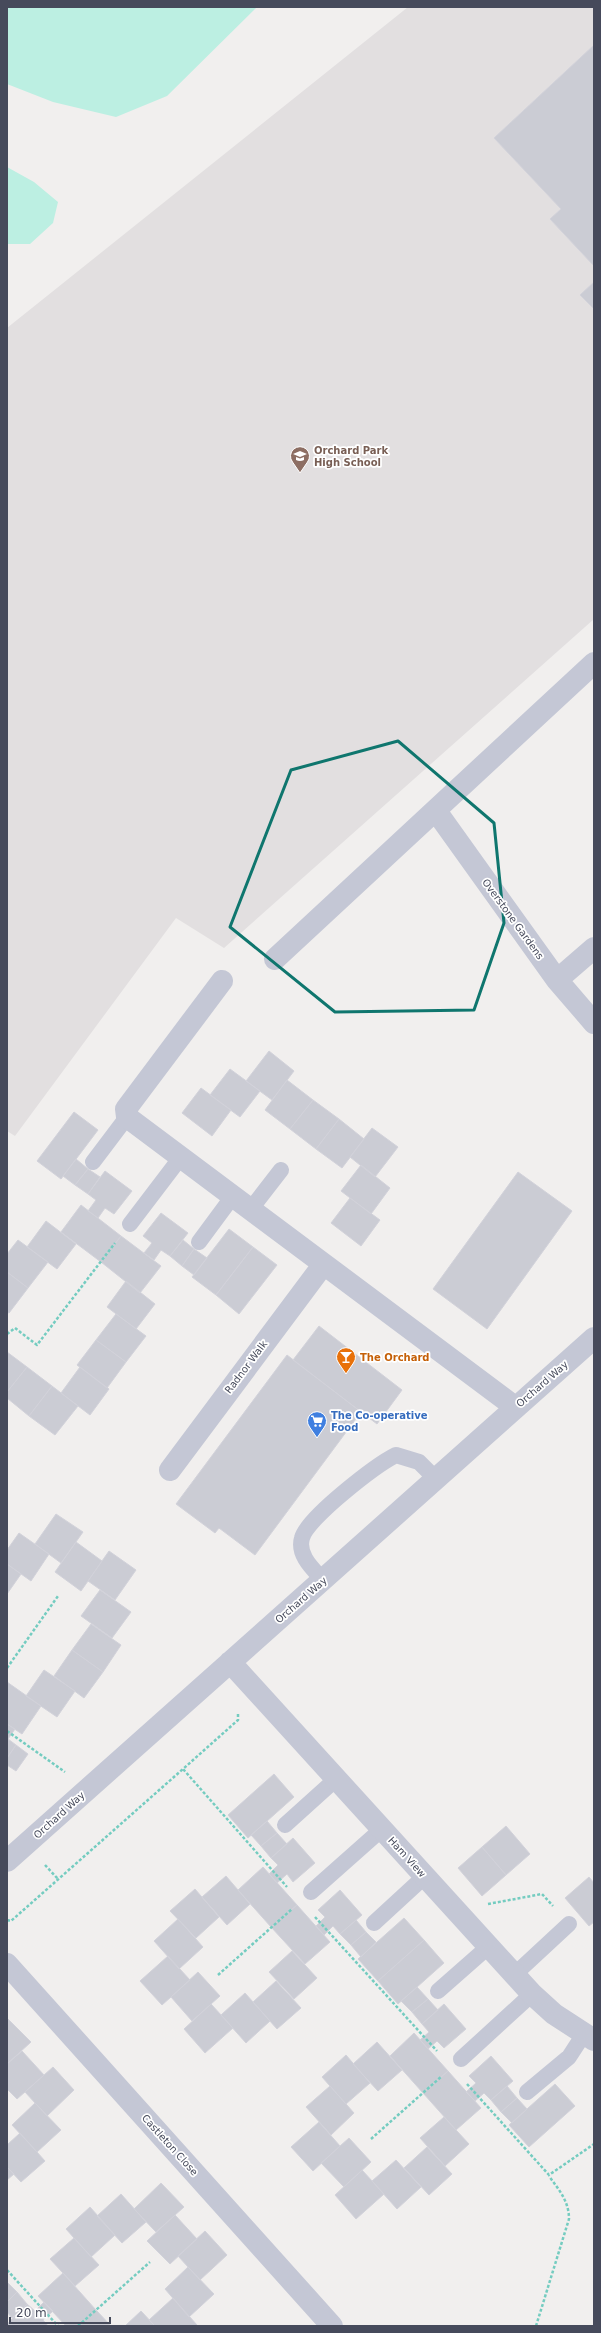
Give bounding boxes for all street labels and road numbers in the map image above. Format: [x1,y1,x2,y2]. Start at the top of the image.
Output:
street label: Overstone Gardens [480,877,546,961]
street label: Radnor Walk [223,1338,269,1395]
street label: Orchard Way [514,1359,570,1409]
street label: Orchard Way [273,1575,329,1625]
street label: Orchard Way [31,1789,87,1841]
street label: Ham View [386,1835,428,1879]
street label: Castleton Close [140,2112,200,2178]

